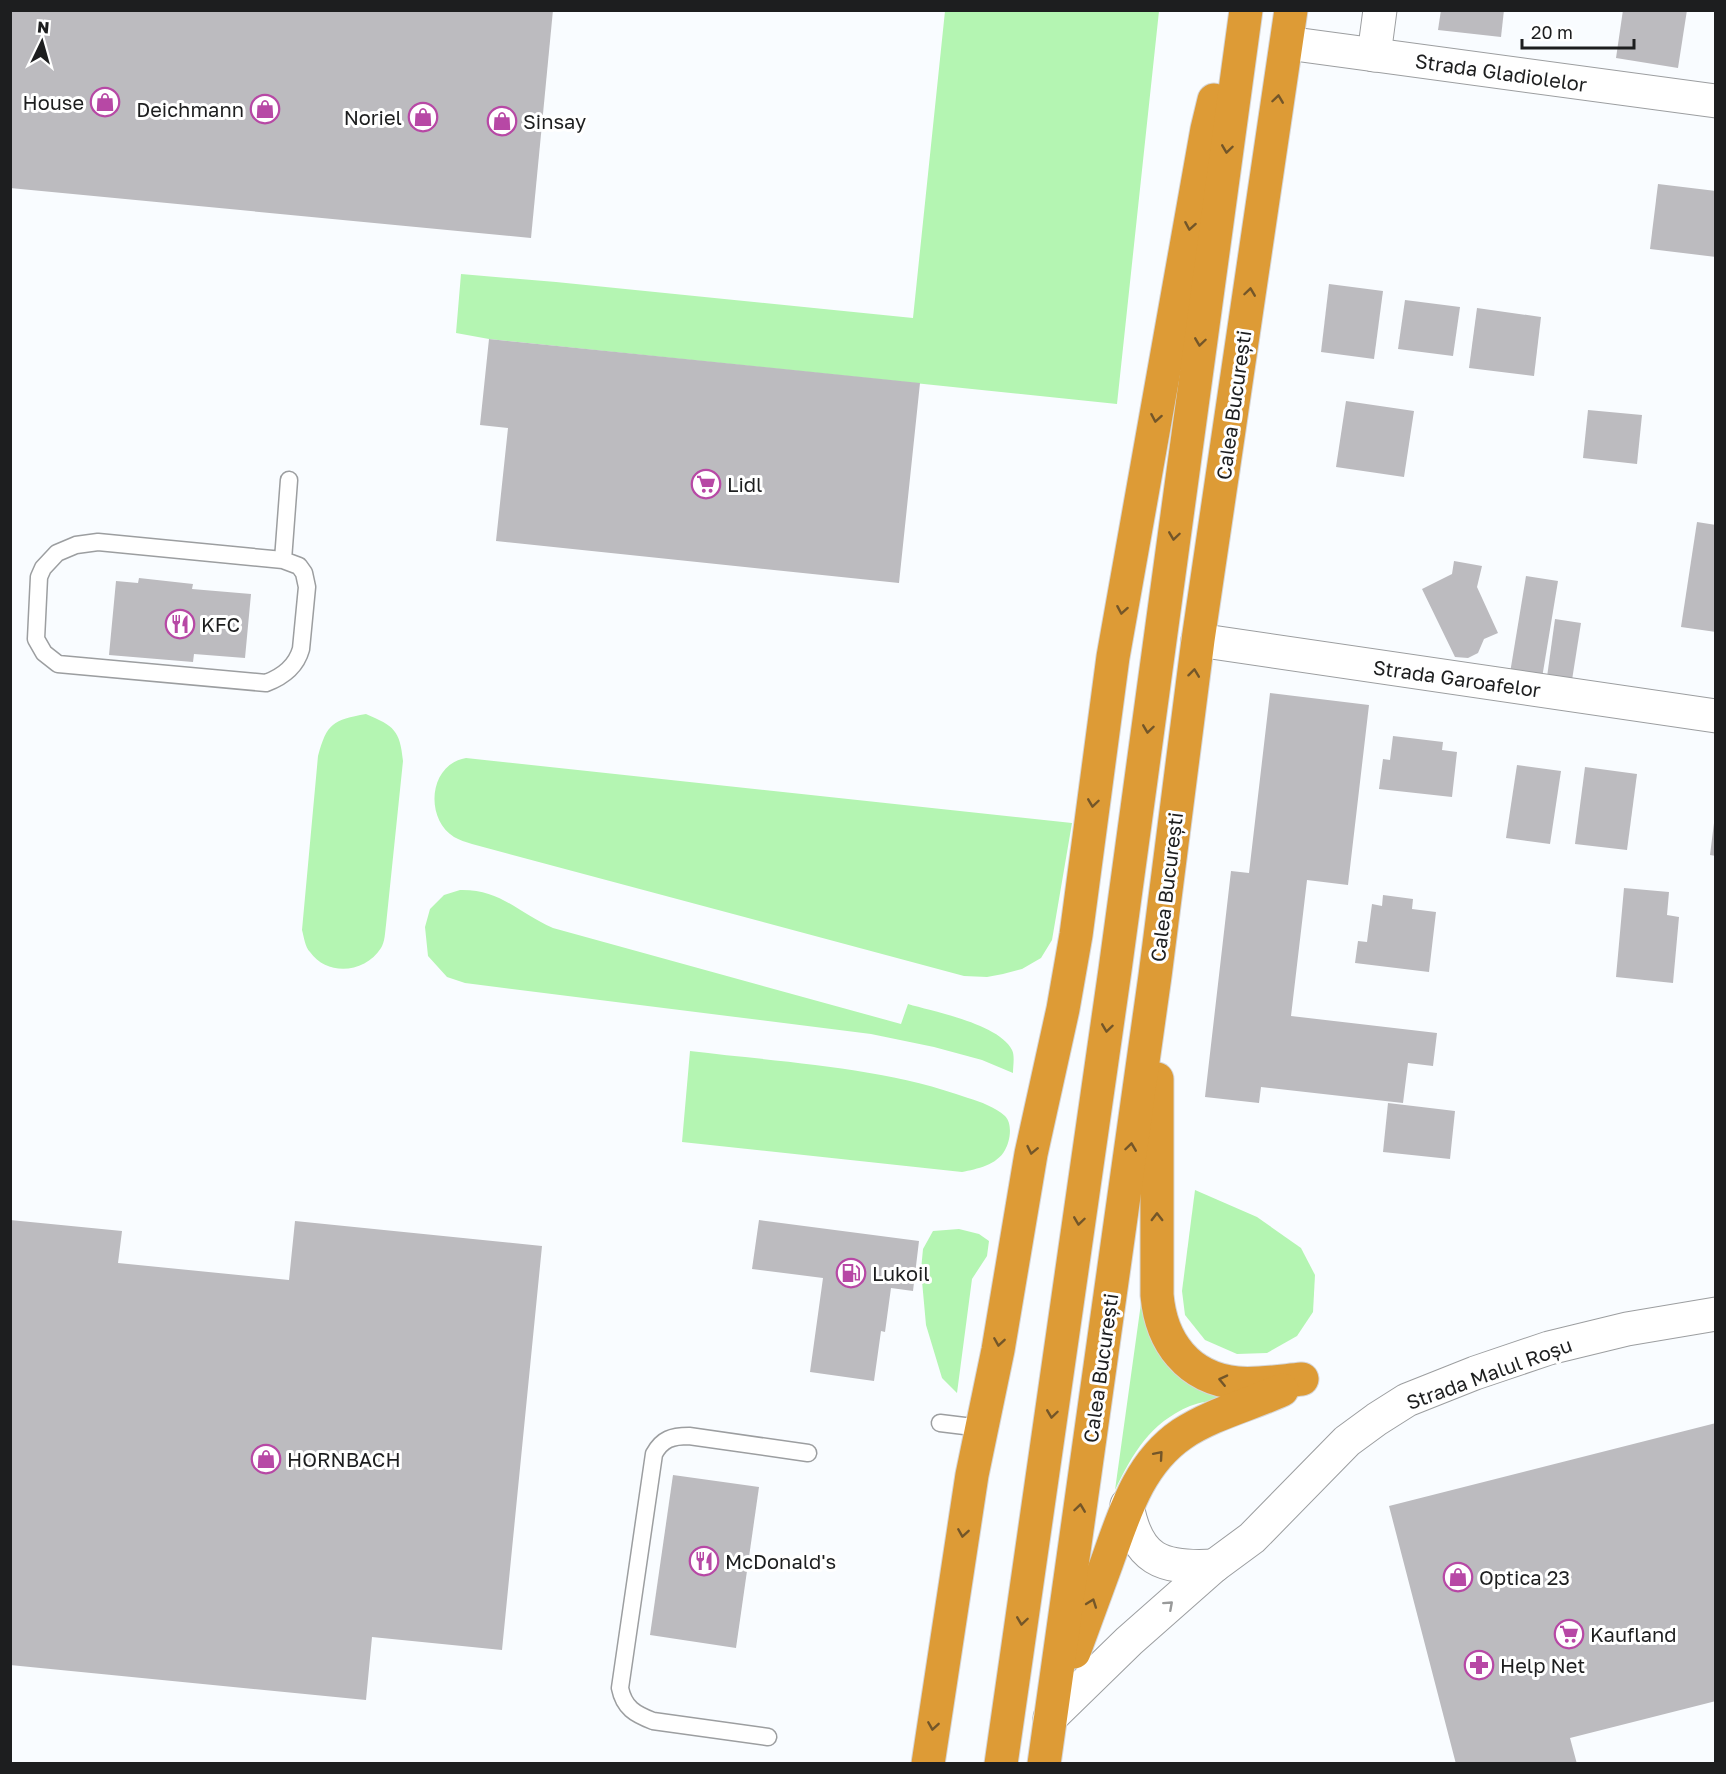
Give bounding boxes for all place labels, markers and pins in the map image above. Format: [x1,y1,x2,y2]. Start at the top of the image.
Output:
shop icon: House [89,86,121,118]
place label: House [23,90,84,114]
shop icon: Deichmann [249,93,281,125]
place label: Deichmann [136,97,244,121]
shop icon: Noriel [407,101,439,133]
place label: Noriel [344,105,402,129]
shop icon: Sinsay [486,105,518,137]
place label: Sinsay [523,109,586,133]
supermarket icon: Lidl [690,468,722,500]
place label: Lidl [727,472,762,496]
restaurant icon: KFC [164,608,196,640]
place label: KFC [201,612,240,636]
fuel station icon: Lukoil [835,1257,867,1289]
place label: Lukoil [872,1261,930,1285]
shop icon: HORNBACH [250,1443,282,1475]
place label: HORNBACH [287,1447,401,1471]
restaurant icon: McDonald's [688,1545,720,1577]
place label: McDonald's [725,1549,836,1573]
shop icon: Optica 23 [1442,1561,1474,1593]
place label: Optica 23 [1479,1565,1570,1589]
supermarket icon: Kaufland [1553,1618,1585,1650]
place label: Kaufland [1590,1622,1677,1646]
pharmacy icon: Help Net [1463,1649,1495,1681]
place label: Help Net [1500,1653,1585,1677]

